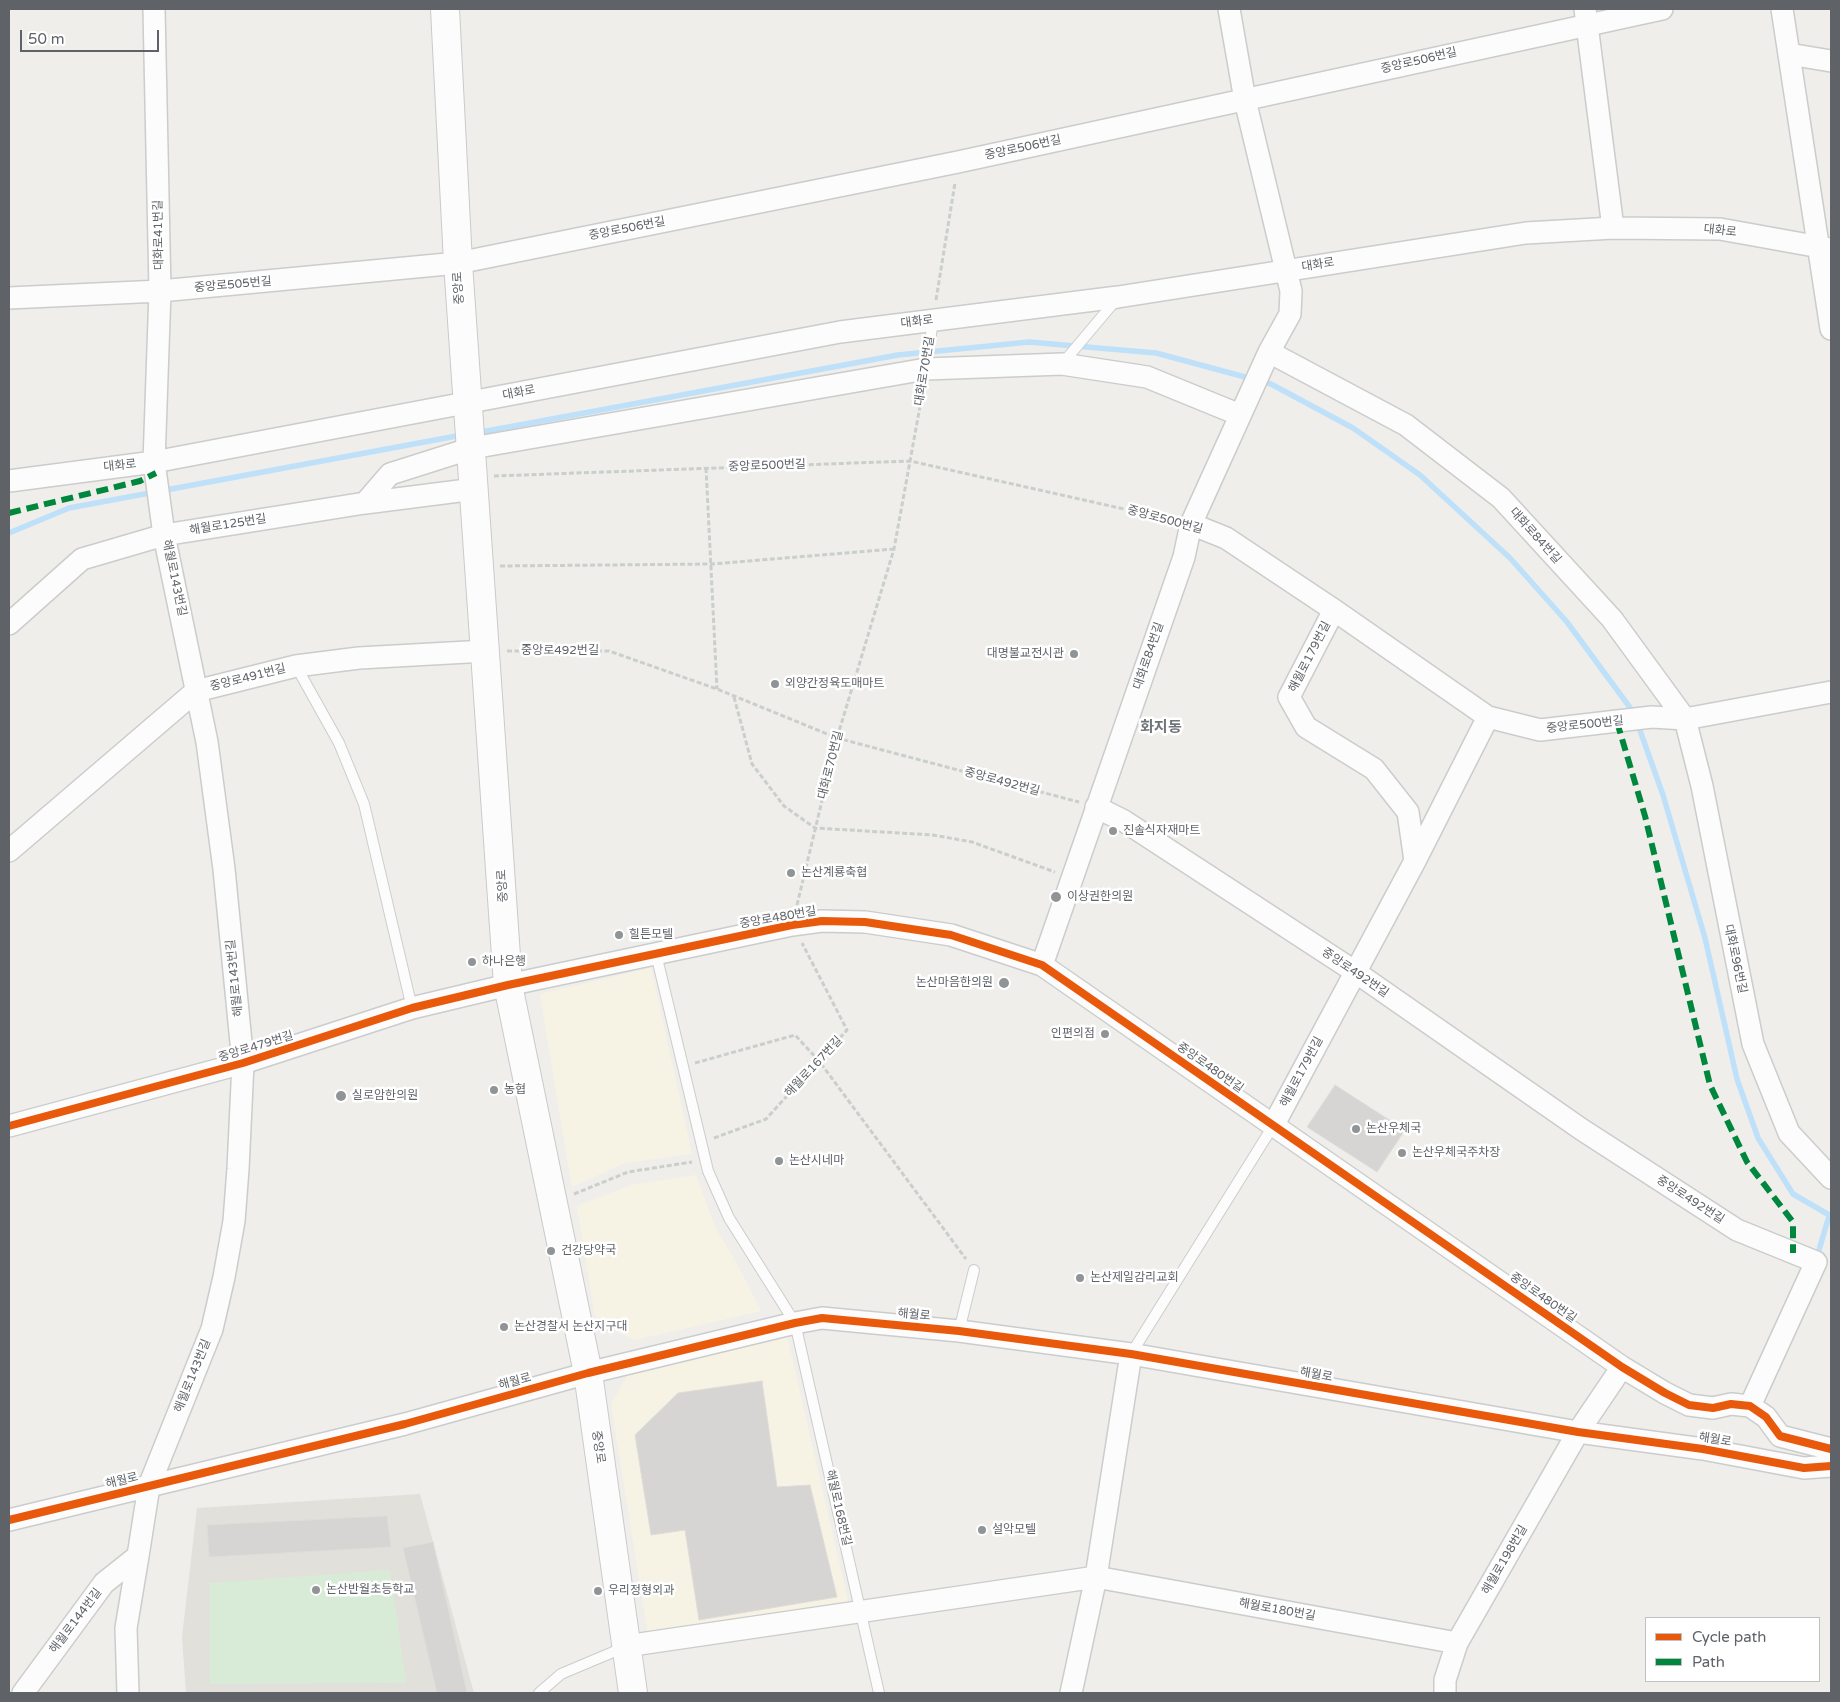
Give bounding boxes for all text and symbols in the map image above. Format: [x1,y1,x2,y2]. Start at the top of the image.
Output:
scale bar [22,20,161,52]
text: 50 m [28,30,65,48]
street label: 중앙로506번길 [1379,45,1459,77]
street label: 중앙로506번길 [983,133,1063,163]
street label: 대화로41번길 [151,200,167,270]
street label: 중앙로506번길 [587,215,667,243]
street label: 대화로 [1703,222,1737,240]
street label: 대화로 [1301,255,1335,275]
street label: 중앙로 [451,271,467,305]
street label: 중앙로505번길 [194,274,272,296]
street label: 대화로 [900,313,934,331]
street label: 대화로70번길 [912,335,938,407]
street label: 대화로 [501,383,537,403]
street label: 대화로 [103,457,137,475]
street label: 중앙로500번길 [728,457,806,475]
street label: 중앙로500번길 [1126,503,1204,537]
street label: 대화로84번길 [1506,505,1564,567]
street label: 해월로125번길 [188,512,268,538]
street label: 해월로143번길 [159,538,189,618]
street label: 해월로179번길 [1286,619,1334,695]
street label: 대화로84번길 [1131,620,1167,692]
street label: 중앙로492번길 [521,644,599,658]
place label: 대명불교전시관 [987,647,1064,661]
marker: 대명불교전시관 [1068,648,1080,660]
street label: 중앙로491번길 [209,662,287,694]
place label: 외양간정육도매마트 [785,677,884,691]
marker: 외양간정육도매마트 [769,678,781,690]
street label: 중앙로500번길 [1546,714,1624,736]
district label: 화지동 [1140,719,1182,737]
street label: 대화로70번길 [816,729,846,801]
street label: 중앙로492번길 [963,765,1041,799]
place label: 진솔식자재마트 [1123,824,1200,838]
marker: 진솔식자재마트 [1107,825,1119,837]
place label: 논산계룡축협 [801,866,867,880]
marker: 논산계룡축협 [785,867,797,879]
street label: 중앙로 [495,869,511,903]
marker: 이상권한의원 [1049,890,1063,904]
place label: 이상권한의원 [1067,890,1133,904]
street label: 중앙로480번길 [738,904,818,932]
street label: 대화로96번길 [1721,923,1749,995]
place label: 힐튼모텔 [629,928,673,942]
marker: 힐튼모텔 [613,929,625,941]
street label: 해월로143번길 [224,939,246,1017]
street label: 중앙로492번길 [1319,945,1391,1001]
place label: 하나은행 [482,955,526,969]
marker: 하나은행 [466,956,478,968]
place label: 논산마음한의원 [916,976,993,990]
marker: 논산마음한의원 [997,976,1011,990]
place label: 인편의점 [1051,1027,1095,1041]
marker: 인편의점 [1099,1028,1111,1040]
street label: 중앙로479번길 [217,1029,295,1065]
street label: 해월로167번길 [782,1034,846,1100]
street label: 해월로179번길 [1277,1034,1327,1110]
street label: 중앙로480번길 [1174,1040,1246,1096]
place label: 농협 [504,1083,526,1097]
marker: 농협 [488,1084,500,1096]
marker: 실로암한의원 [334,1089,348,1103]
place label: 실로암한의원 [352,1089,418,1103]
place label: 논산우체국 [1366,1122,1421,1136]
marker: 논산우체국 [1350,1123,1362,1135]
place label: 논산우체국주차장 [1412,1146,1500,1160]
marker: 논산우체국주차장 [1396,1147,1408,1159]
place label: 논산시네마 [789,1154,844,1168]
marker: 논산시네마 [773,1155,785,1167]
street label: 중앙로492번길 [1653,1173,1727,1227]
place label: 건강당약국 [561,1244,616,1258]
marker: 건강당약국 [545,1245,557,1257]
street label: 중앙로480번길 [1507,1270,1579,1326]
place label: 논산제일감리교회 [1090,1271,1178,1285]
marker: 논산제일감리교회 [1074,1272,1086,1284]
street label: 해월로 [897,1306,931,1324]
place label: 논산경찰서 논산지구대 [514,1320,628,1334]
marker: 논산경찰서 논산지구대 [498,1321,510,1333]
street label: 해월로143번길 [172,1337,214,1415]
street label: 해월로 [1298,1365,1334,1385]
street label: 해월로 [497,1371,533,1393]
street label: 중앙로 [589,1430,607,1464]
street label: 해월로 [1698,1430,1732,1450]
street label: 해월로168번길 [822,1468,854,1548]
street label: 해월로 [104,1470,140,1492]
place label: 설악모텔 [992,1523,1036,1537]
street label: 해월로198번길 [1479,1523,1531,1597]
marker: 설악모텔 [976,1524,988,1536]
place label: 논산반월초등학교 [326,1583,414,1597]
marker: 논산반월초등학교 [310,1584,322,1596]
place label: 우리정형외과 [608,1584,674,1598]
marker: 우리정형외과 [592,1585,604,1597]
street label: 해월로144번길 [47,1586,105,1656]
street label: 해월로180번길 [1237,1596,1317,1624]
legend [1645,1617,1820,1682]
text: Cycle path [1692,1628,1766,1646]
text: Path [1692,1653,1725,1671]

